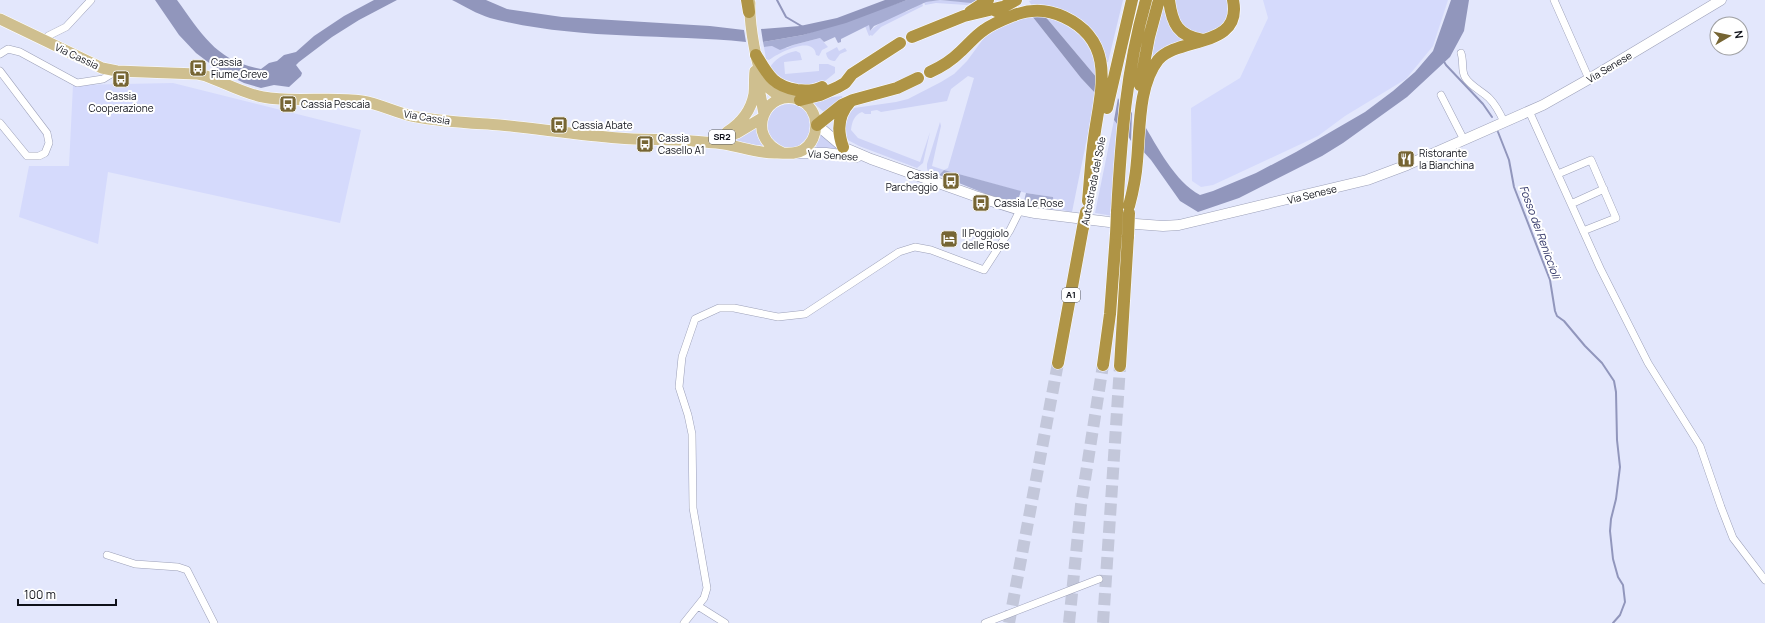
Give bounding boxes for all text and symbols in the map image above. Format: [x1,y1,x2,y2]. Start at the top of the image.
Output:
north arrow [1709,16,1749,56]
text: N [1731,29,1747,40]
street label: Via Cassia [53,40,101,72]
street label: Via Senese [1584,48,1634,86]
place label: Cassia Fiume Greve [211,55,268,81]
bus stop icon: Cassia Fiume Greve [188,58,208,78]
bus stop icon: Cassia Cooperazione [111,69,131,89]
place label: Cassia Cooperazione [88,89,154,115]
bus stop icon: Cassia Pescaia [278,94,298,114]
place label: Cassia Pescaia [301,97,370,111]
street label: Via Cassia [403,106,451,128]
bus stop icon: Cassia Abate [549,115,569,135]
place label: Cassia Abate [572,118,633,132]
road number: SR2 [709,130,735,144]
place label: Cassia Casello A1 [658,131,705,157]
bus stop icon: Cassia Casello A1 [635,134,655,154]
street label: Autostrada del Sole [1078,135,1108,227]
street label: Via Senese [807,146,859,164]
place label: Ristorante la Bianchina [1419,146,1474,172]
restaurant icon: Ristorante la Bianchina [1396,149,1416,169]
place label: Cassia Parcheggio [886,168,938,194]
bus stop icon: Cassia Parcheggio [941,171,961,191]
street label: Via Senese [1286,181,1338,207]
water label: Fosso dei Reniccioli [1517,183,1565,282]
bus stop icon: Cassia Le Rose [971,193,991,213]
place label: Cassia Le Rose [994,196,1063,210]
place label: Il Poggiolo delle Rose [962,226,1010,252]
hotel icon: Il Poggiolo delle Rose [939,229,959,249]
road number: A1 [1062,288,1080,302]
scale bar [18,581,116,607]
text: 100 m [24,586,56,603]

